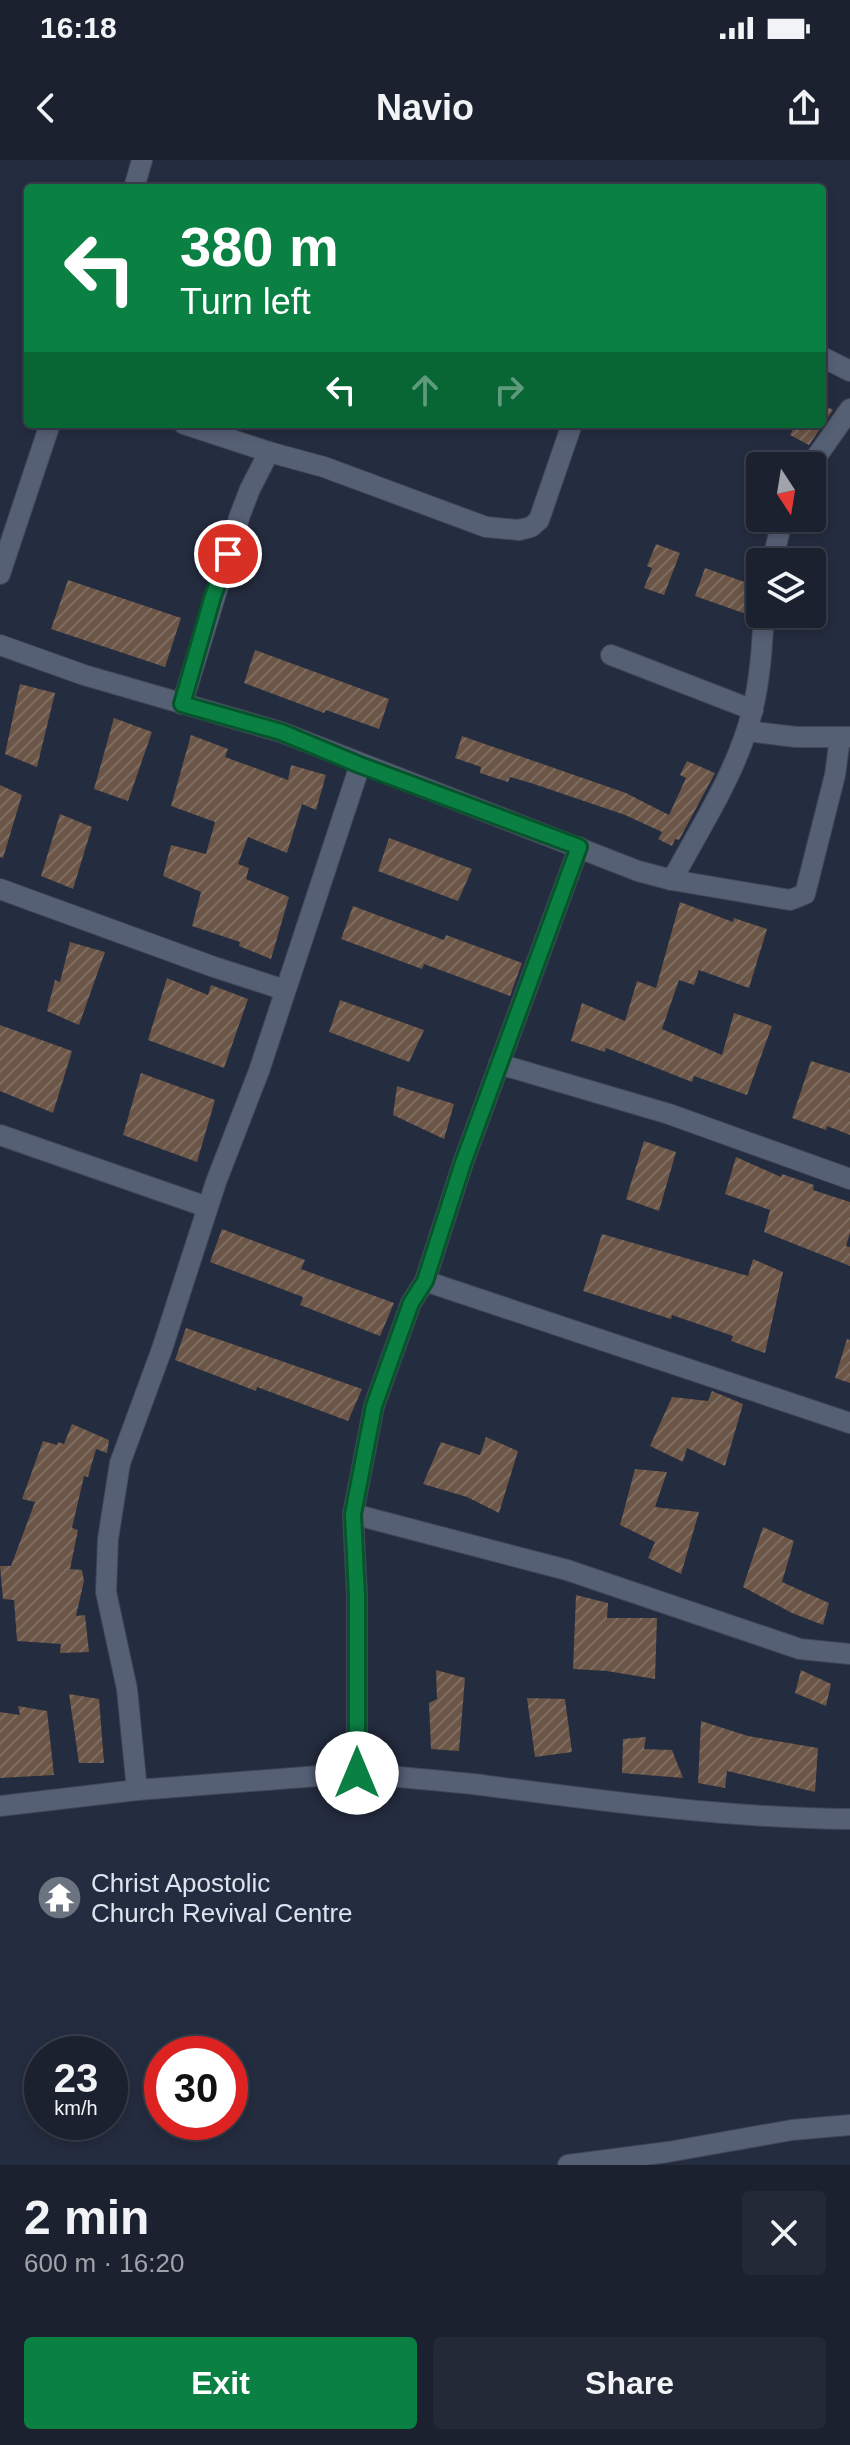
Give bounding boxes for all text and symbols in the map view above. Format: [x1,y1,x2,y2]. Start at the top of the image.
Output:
text: 16:18 [40,11,117,44]
icon: back [24,86,68,130]
icon: share [782,86,826,130]
text: Navio [376,87,474,128]
text: 380 m [180,215,339,278]
icon: left [48,216,152,320]
text: Turn left [180,281,311,322]
icon: left [319,368,363,412]
icon: ahead [403,368,447,412]
icon: right [487,368,531,412]
north arrow [746,452,826,532]
map controls [746,452,826,628]
pin [194,520,262,588]
icon: arrive [206,532,250,576]
button: layers [746,548,826,628]
position arrow [315,1731,399,1815]
place label: Christ Apostolic Church Revival Centre [91,1868,353,1928]
temple icon: Christ Apostolic Church Revival Centre [36,1874,84,1922]
speed limit sign: 30 [144,2036,248,2140]
text: 23 [54,2056,98,2100]
text: km/h [54,2097,98,2119]
text: 2 min [24,2191,149,2244]
button: close [742,2191,826,2275]
text: 600 m · 16:20 [24,2248,184,2278]
button: Exit [24,2337,417,2429]
button: Share [433,2337,826,2429]

